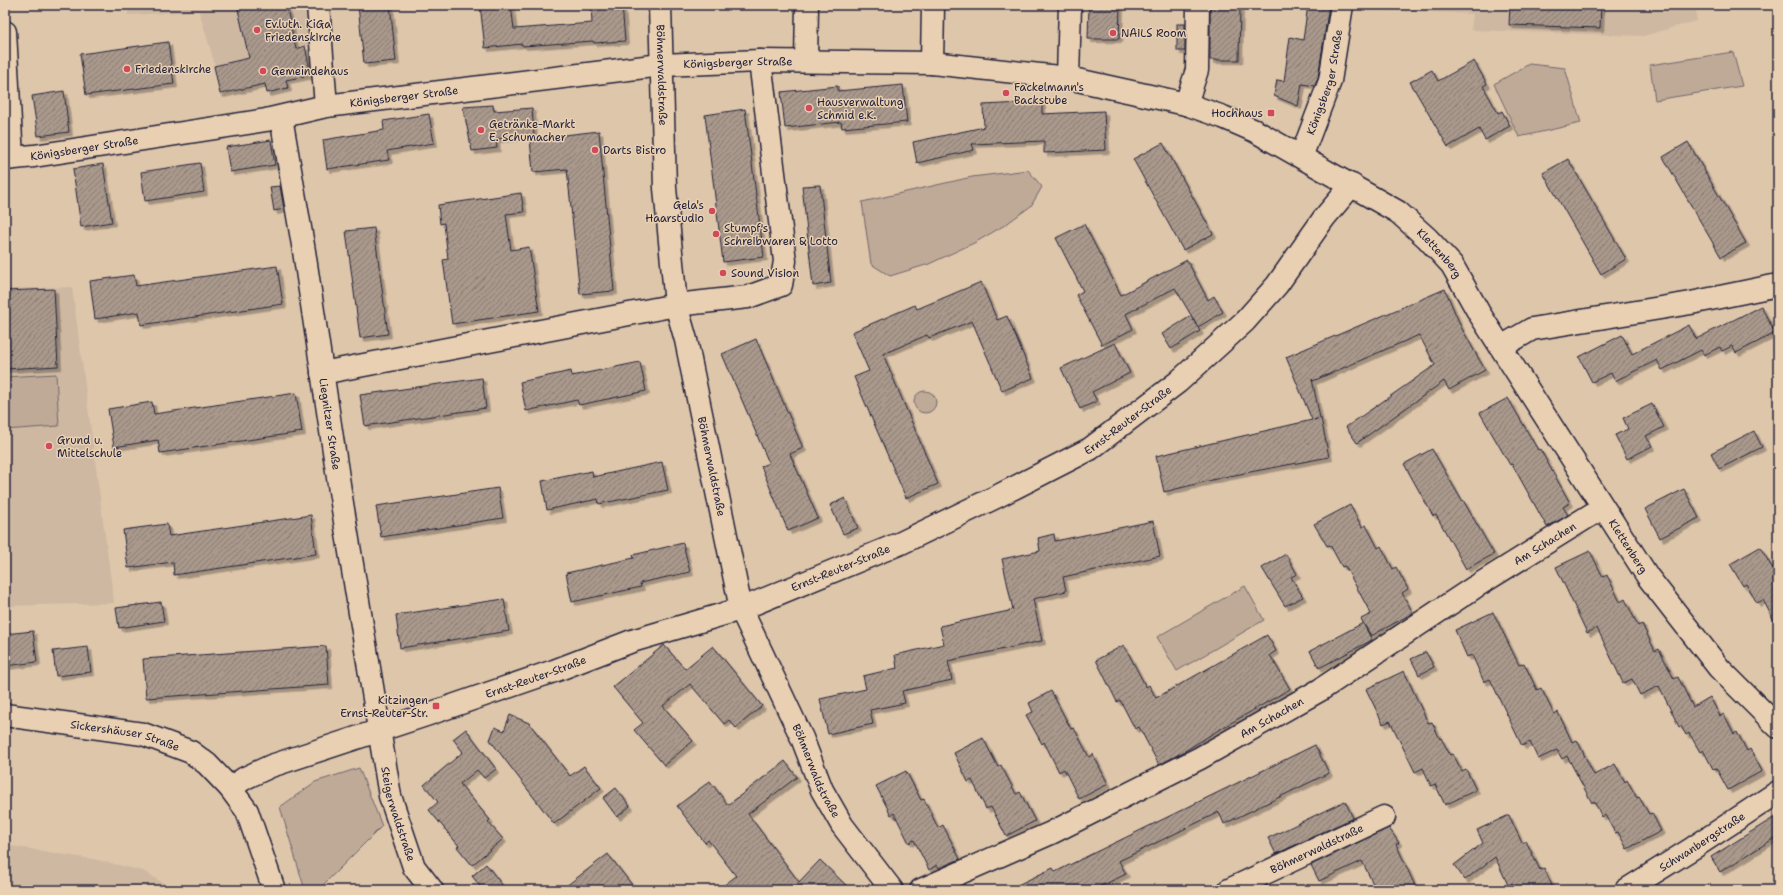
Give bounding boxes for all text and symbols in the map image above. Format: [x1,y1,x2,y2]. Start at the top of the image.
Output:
place label: Ev.luth. KiGa Friedenskirche [265,17,341,45]
street label: Böhmerwaldstraße [653,24,670,126]
marker: Ev.luth. KiGa Friedenskirche [252,25,262,35]
place label: NAiLS Room [1121,26,1187,41]
marker: NAiLS Room [1108,28,1118,38]
street label: Königsberger Straße [1303,28,1346,137]
street label: Königsberger Straße [683,54,793,72]
place label: Friedenskirche [135,62,211,77]
marker: Friedenskirche [122,64,132,74]
place label: Gemeindehaus [271,64,349,79]
marker: Gemeindehaus [258,66,268,76]
place label: Fackelmann's Backstube [1014,80,1084,108]
street label: Königsberger Straße [349,83,459,111]
marker: Fackelmann's Backstube [1001,88,1011,98]
place label: Hausverwaltung Schmid e.K. [817,95,904,123]
marker: Hausverwaltung Schmid e.K. [804,103,814,113]
place label: Hochhaus [1211,106,1263,121]
marker: Hochhaus [1266,108,1276,118]
place label: Getränke-Markt E. Schumacher [489,117,576,145]
marker: Getränke-Markt E. Schumacher [476,125,486,135]
street label: Königsberger Straße [30,133,139,164]
place label: Darts Bistro [603,143,667,158]
marker: Darts Bistro [590,145,600,155]
place label: Gela's Haarstudio [645,198,704,226]
marker: Gela's Haarstudio [707,206,717,216]
place label: Stumpf's Schreibwaren & Lotto [724,221,838,249]
street label: Klettenberg [1413,225,1465,281]
marker: Stumpf's Schreibwaren & Lotto [711,229,721,239]
place label: Sound Vision [731,266,799,281]
marker: Sound Vision [718,268,728,278]
street label: Liegnitzer Straße [315,377,344,471]
street label: Ernst-Reuter-Straße [1082,383,1175,459]
street label: Böhmerwaldstraße [694,415,729,518]
place label: Grund u. Mittelschule [57,433,122,461]
marker: Grund u. Mittelschule [44,441,54,451]
street label: Klettenberg [1605,516,1651,577]
street label: Am Schachen [1511,519,1579,569]
street label: Ernst-Reuter-Straße [789,541,893,596]
street label: Ernst-Reuter-Straße [483,652,588,702]
place label: Kitzingen Ernst-Reuter-Str. [340,693,428,721]
street label: Am Schachen [1237,694,1307,742]
marker: Kitzingen Ernst-Reuter-Str. [431,701,441,711]
street label: Sickershäuser Straße [69,717,182,755]
street label: Böhmerwaldstraße [788,722,843,821]
street label: Steigerwaldstraße [377,765,419,863]
street label: Schwanbergstraße [1656,809,1748,875]
street label: Böhmerwaldstraße [1268,821,1366,878]

